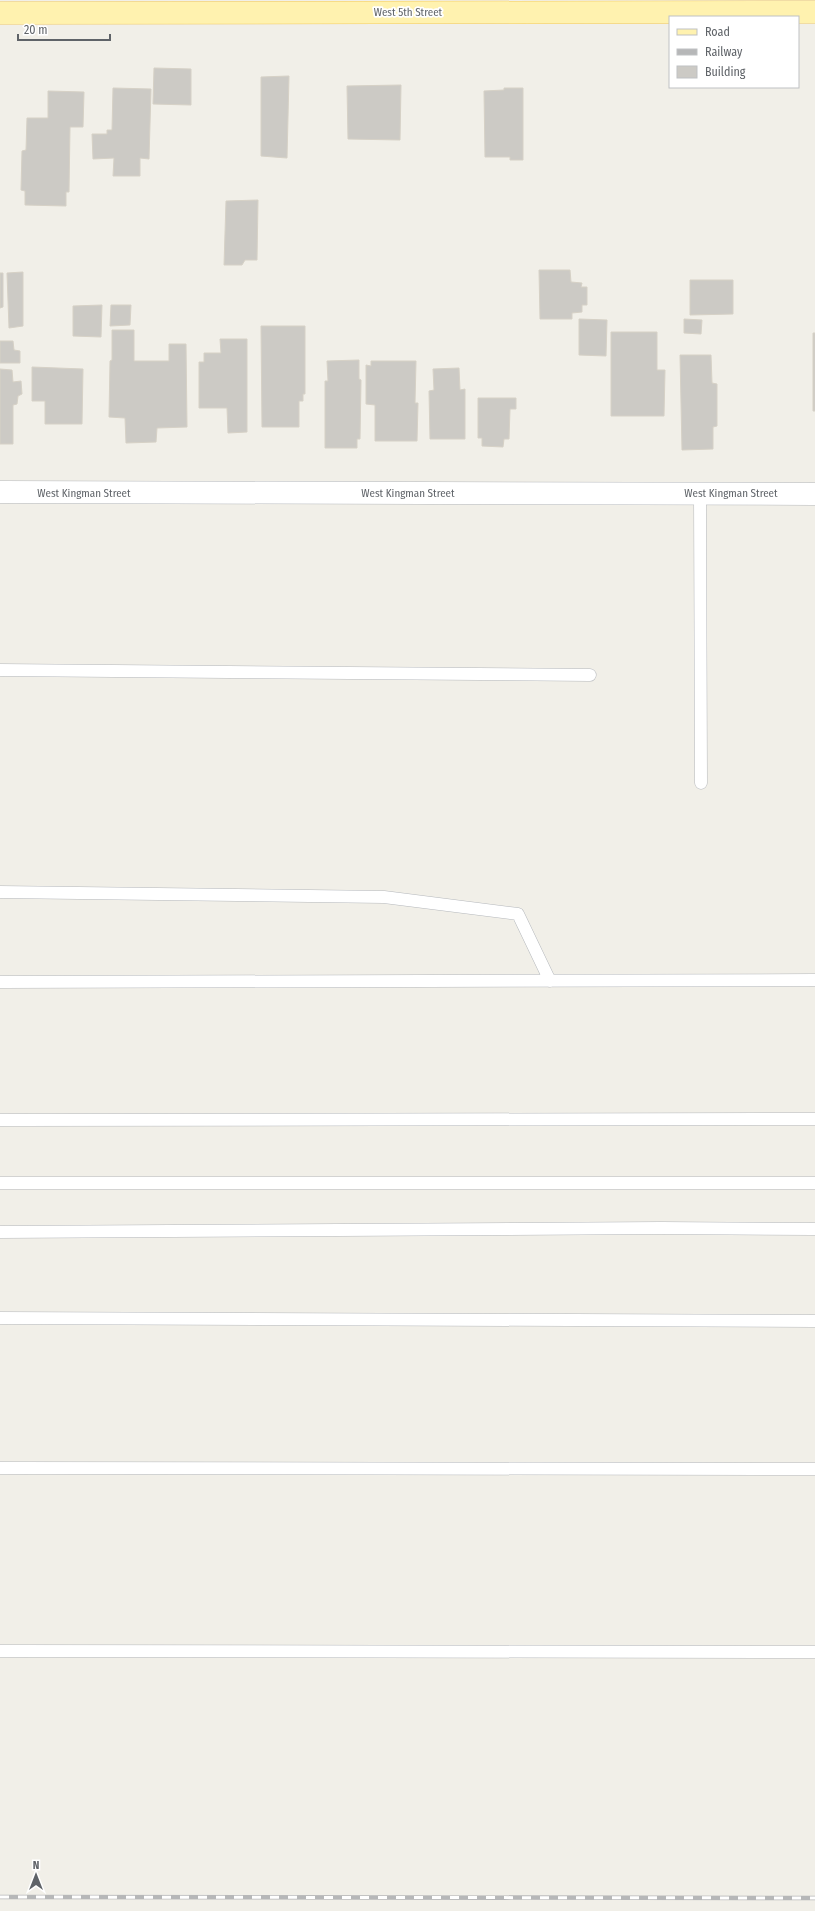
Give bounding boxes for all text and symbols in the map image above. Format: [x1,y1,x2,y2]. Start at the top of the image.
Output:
street label: West 5th Street [374,6,443,19]
scale bar [18,16,110,42]
legend [669,16,799,88]
text: 20 m [24,23,48,37]
text: Road [705,25,730,39]
text: Railway [705,45,743,59]
text: Building [705,65,746,79]
street label: West Kingman Street [37,487,131,500]
street label: West Kingman Street [361,487,455,500]
street label: West Kingman Street [684,487,778,500]
north arrow [16,1855,56,1895]
text: N [33,1859,39,1872]

